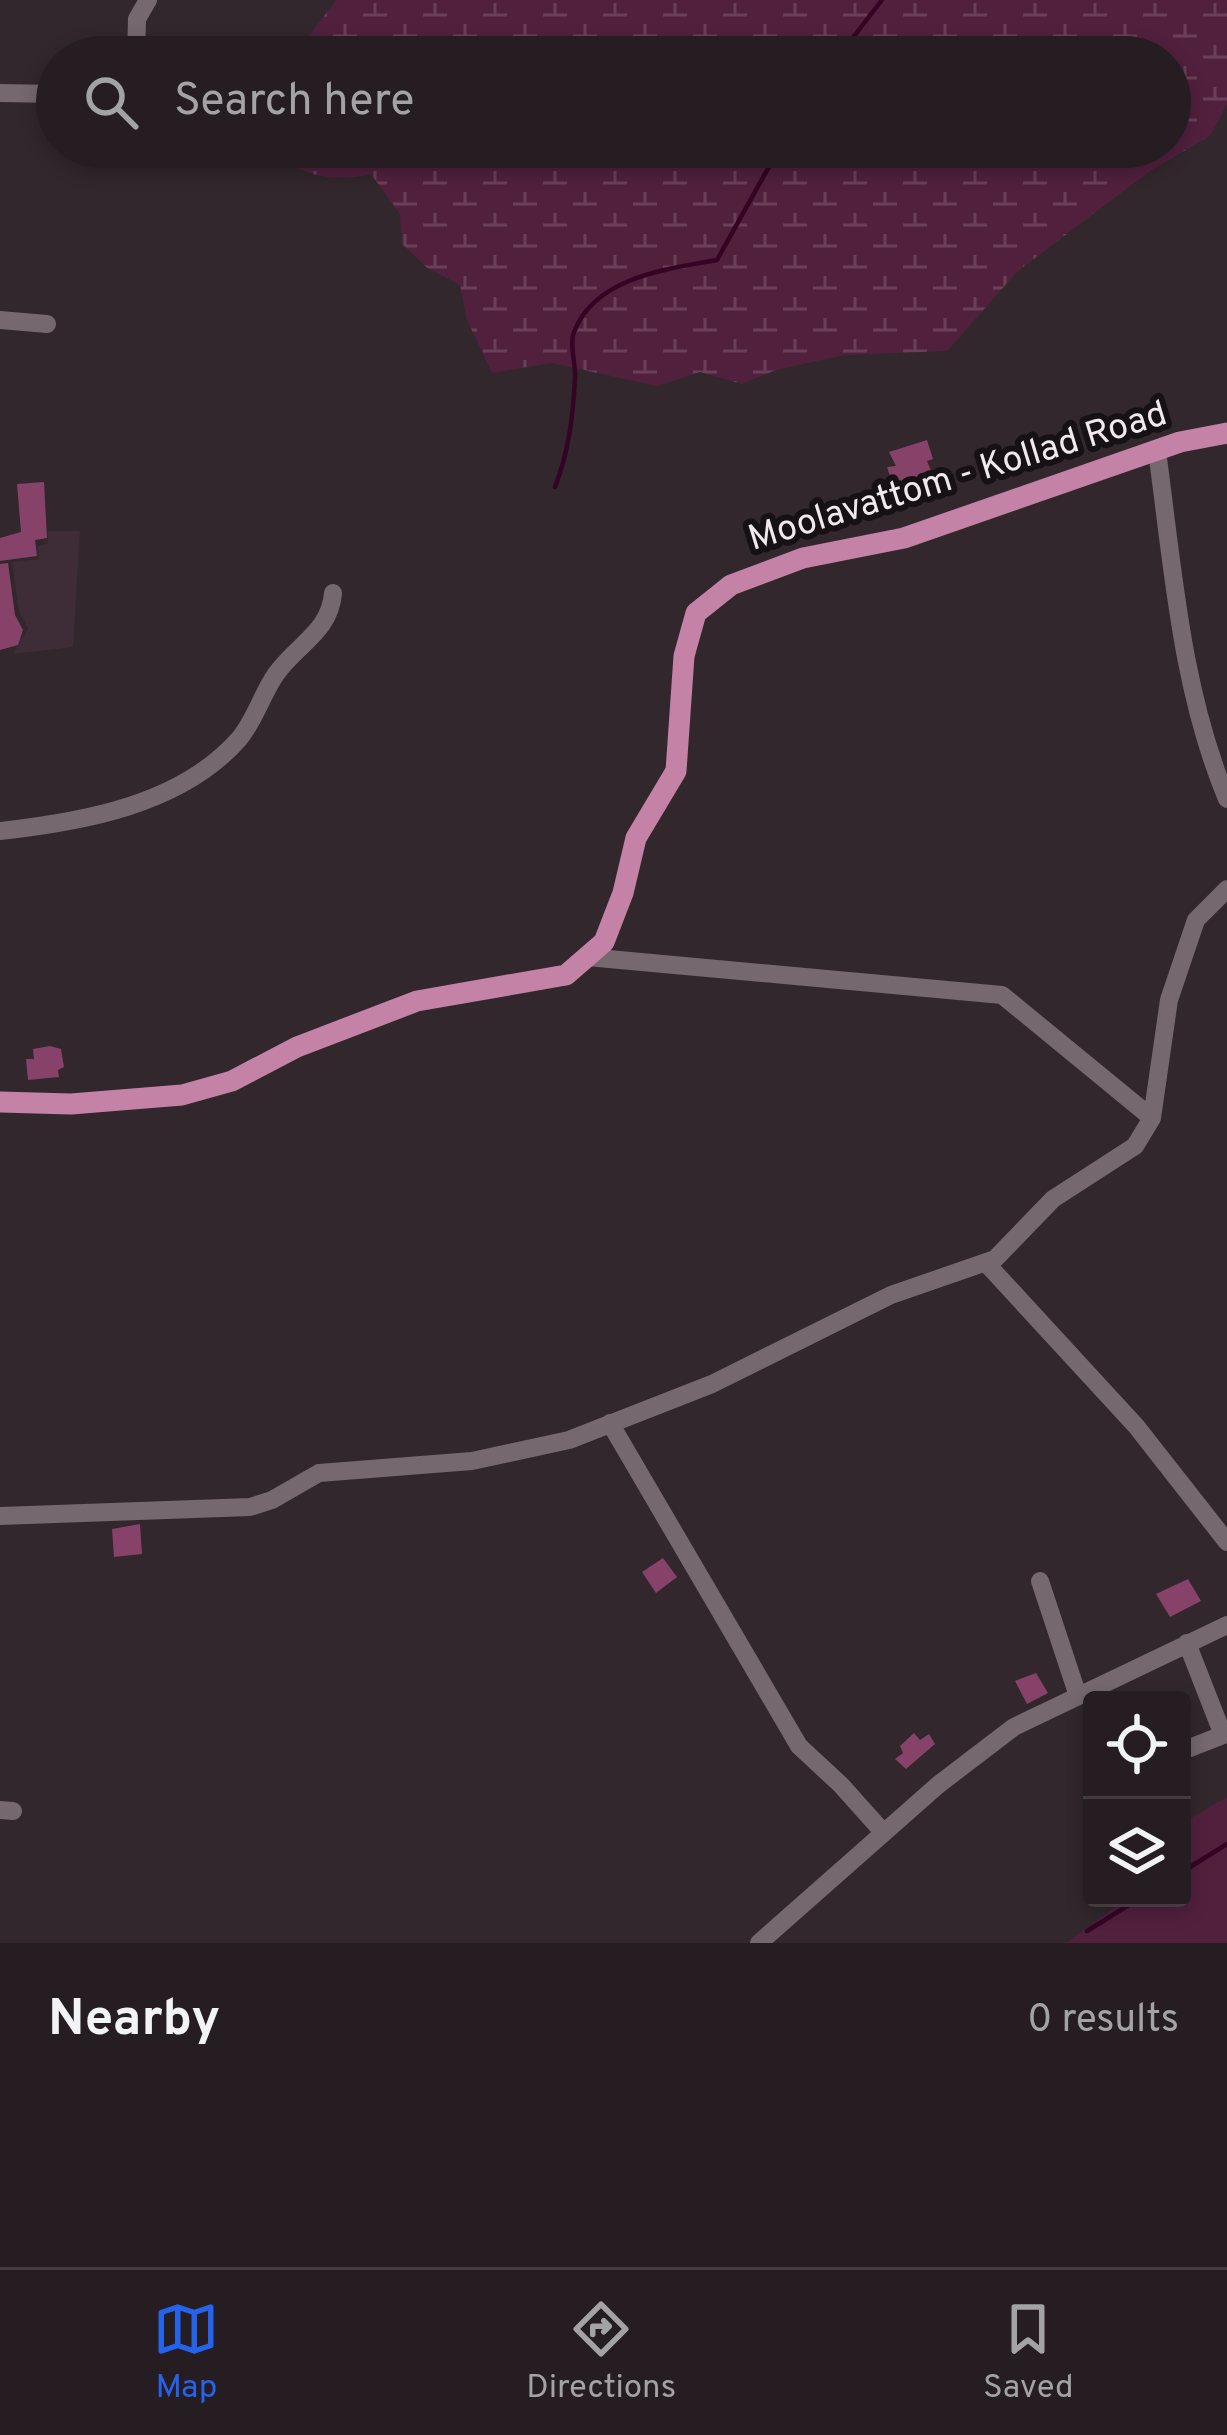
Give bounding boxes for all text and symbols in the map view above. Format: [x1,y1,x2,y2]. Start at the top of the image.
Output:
search box [36,36,1191,168]
icon: search [78,69,144,135]
text: Search here [174,74,414,131]
street label: Moolavattom - Kollad Road [743,392,1173,564]
map controls [1083,1691,1191,1907]
button: locate [1083,1691,1191,1799]
button: layers [1083,1799,1191,1907]
text: Nearby [48,1989,220,2054]
text: 0 results [1027,1997,1179,2046]
tab: Map [153,2296,219,2410]
tab: Directions [526,2296,676,2410]
tab: Saved [983,2296,1074,2410]

